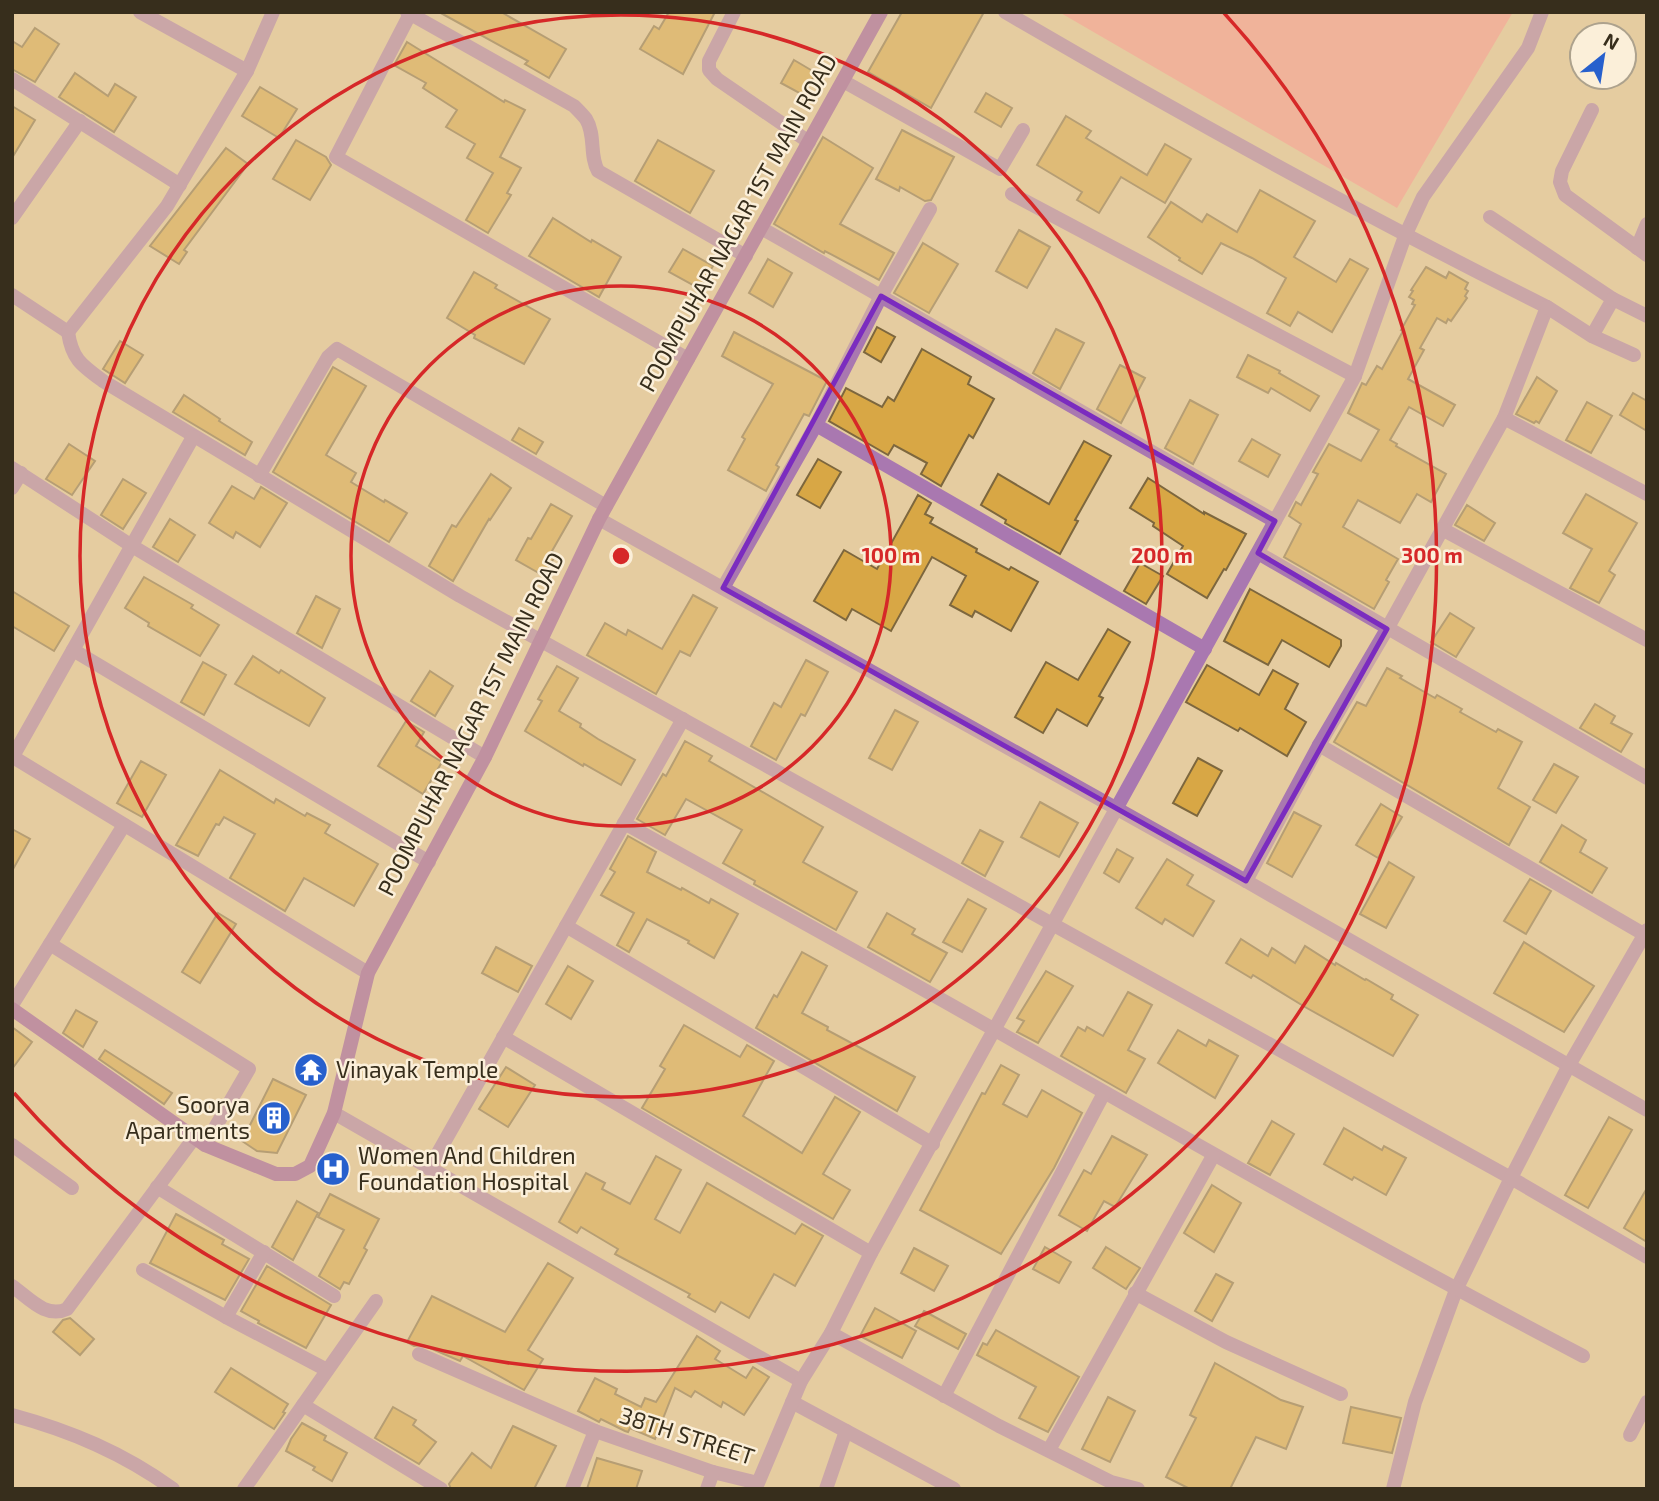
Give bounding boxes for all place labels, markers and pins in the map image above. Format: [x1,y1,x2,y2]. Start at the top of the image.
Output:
centre of rings [609,544,633,568]
temple icon: Vinayak Temple [292,1051,330,1089]
place label: Vinayak Temple [336,1055,498,1083]
place label: Soorya Apartments [125,1090,250,1144]
building icon: Soorya Apartments [255,1099,293,1137]
place label: Women And Children Foundation Hospital [358,1141,576,1195]
hospital icon: Women And Children Foundation Hospital [314,1150,352,1188]

